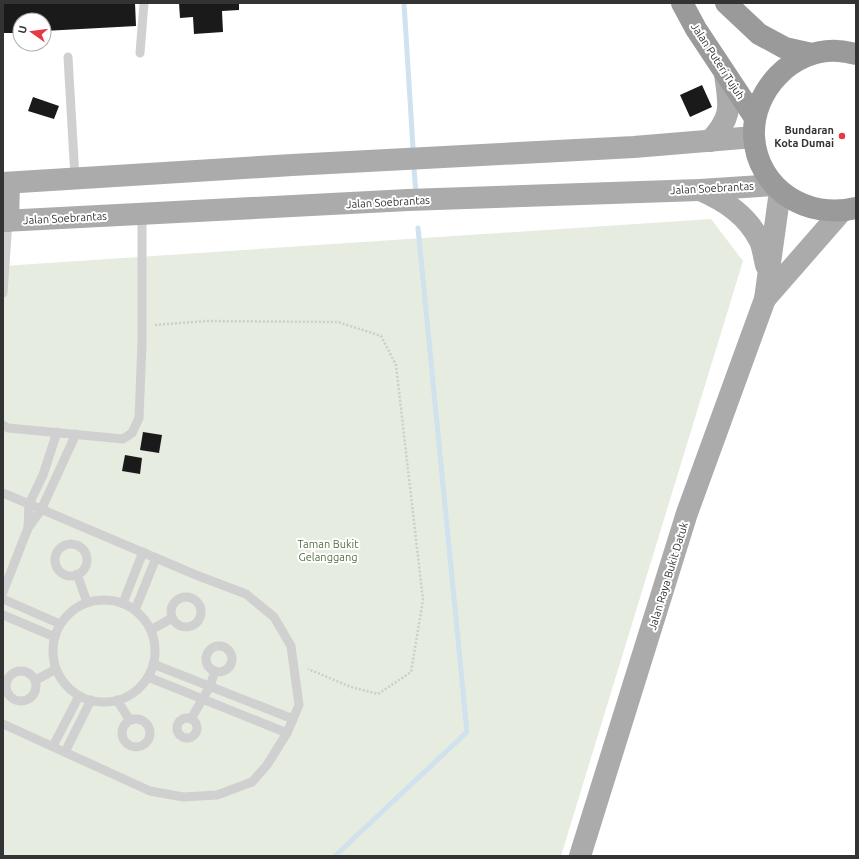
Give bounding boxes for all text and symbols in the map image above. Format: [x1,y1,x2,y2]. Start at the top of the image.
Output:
north arrow [12,12,52,52]
street label: Jalan Puteri Tujuh [689,21,747,101]
text: U [16,24,29,35]
place label: Bundaran Kota Dumai [774,124,834,149]
marker: Bundaran Kota Dumai [837,131,847,141]
street label: Jalan Soebrantas [670,180,754,196]
street label: Jalan Soebrantas [346,194,430,210]
street label: Jalan Soebrantas [23,210,107,226]
street label: Jalan Raya Bukit Datuk [646,520,690,631]
park label: Taman Bukit Gelanggang [297,538,359,563]

